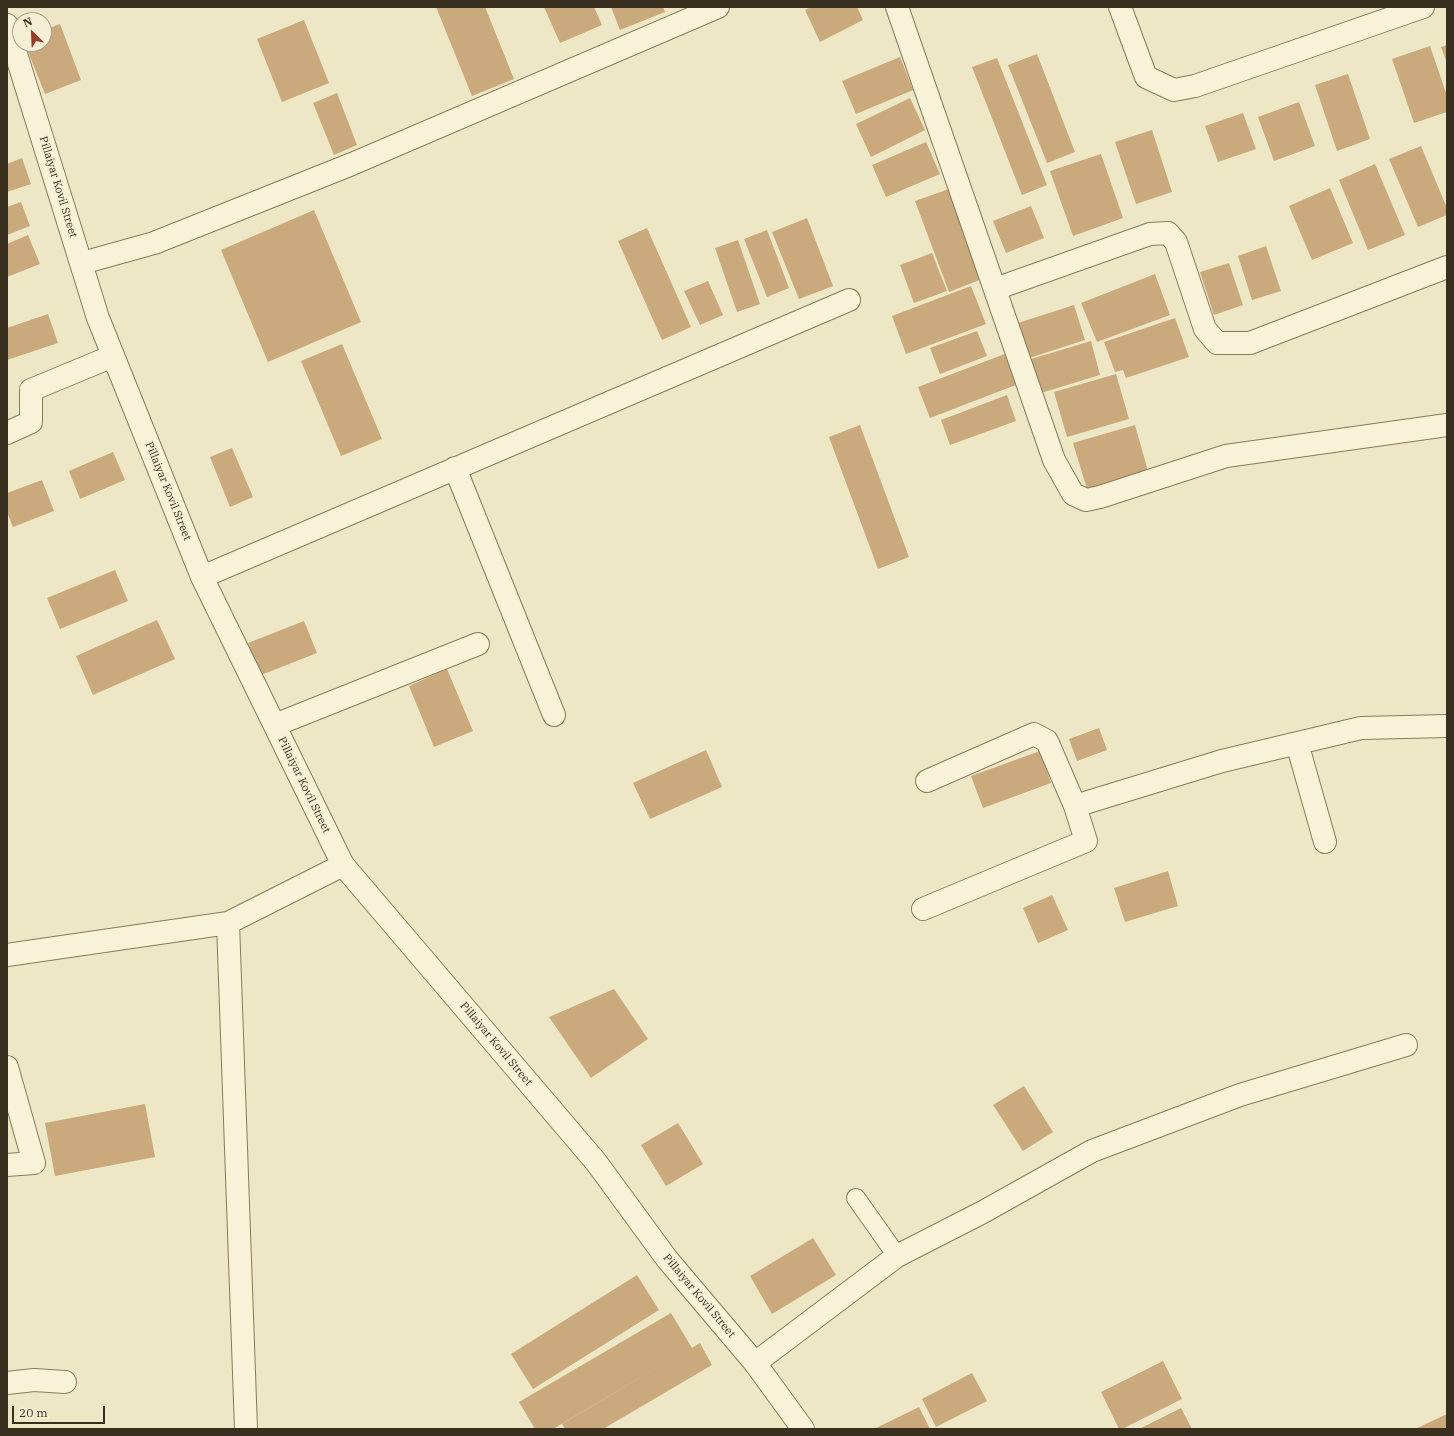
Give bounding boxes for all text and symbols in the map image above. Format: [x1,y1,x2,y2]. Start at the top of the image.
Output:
north arrow [12,12,52,52]
text: N [21,14,34,30]
street label: Pillaiyar Kovil Street [36,135,80,239]
street label: Pillaiyar Kovil Street [142,440,194,542]
street label: Pillaiyar Kovil Street [275,735,333,835]
street label: Pillaiyar Kovil Street [457,999,535,1089]
street label: Pillaiyar Kovil Street [660,1251,738,1341]
scale bar [14,1398,107,1424]
text: 20 m [19,1405,48,1420]

